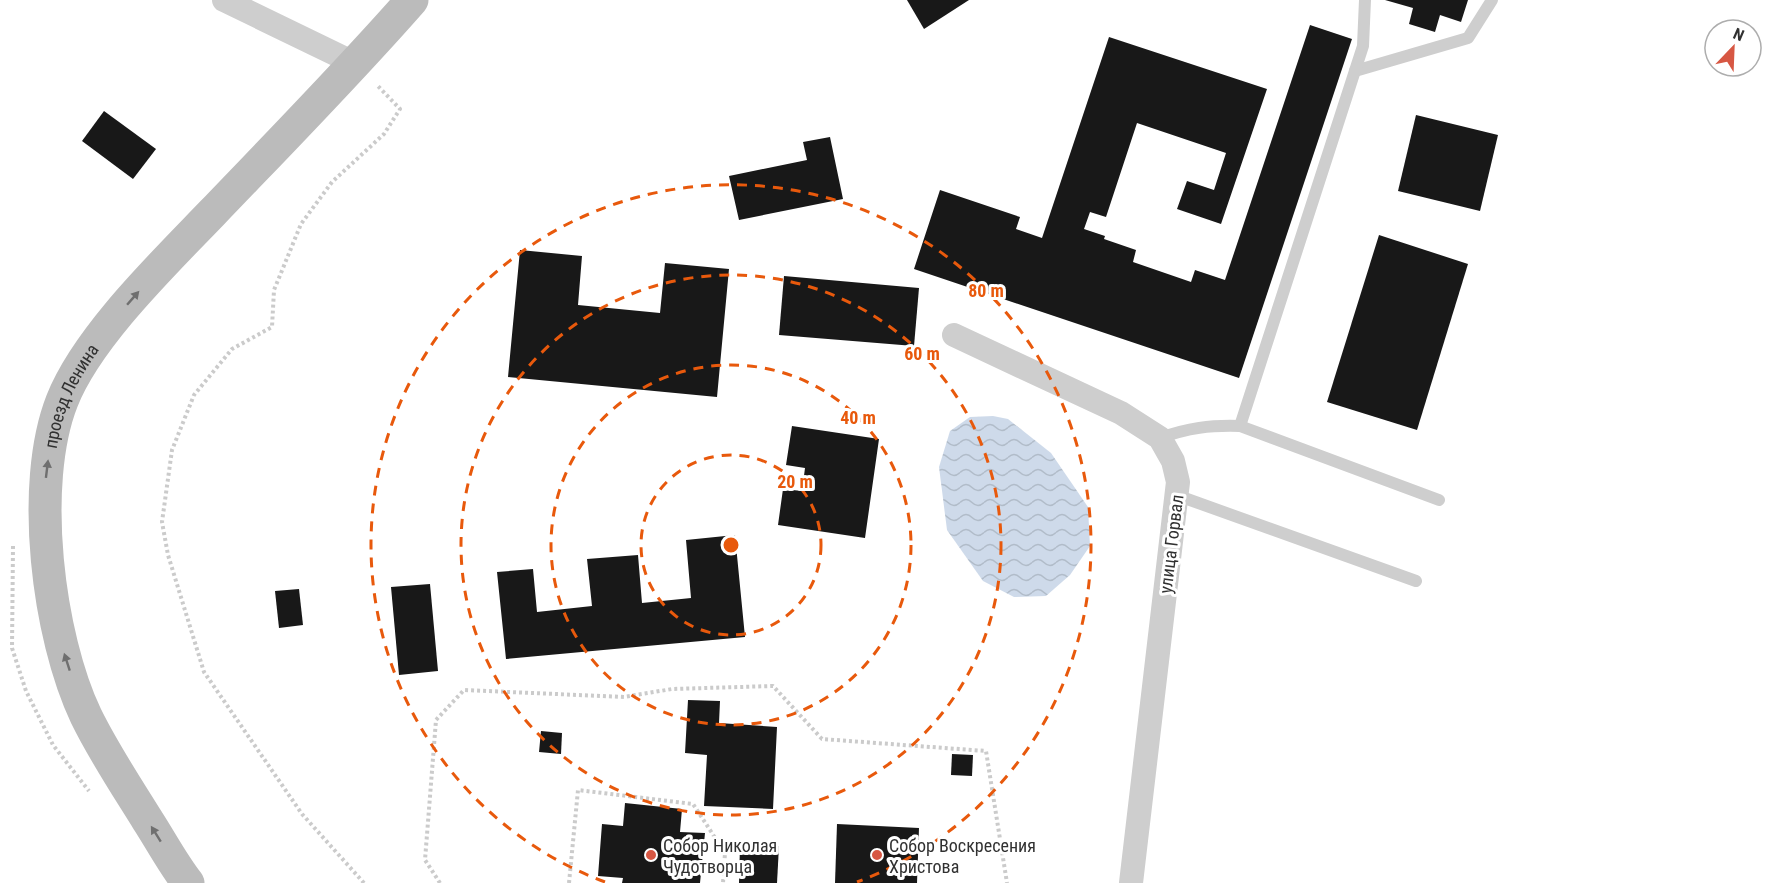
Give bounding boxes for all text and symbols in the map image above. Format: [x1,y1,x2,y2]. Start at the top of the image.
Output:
north arrow [1703,18,1763,78]
text: N [1730,24,1747,45]
text: 80 m [968,280,1004,301]
one-way arrow [126,290,139,306]
street label: проезд Ленина [39,339,102,450]
text: 60 m [904,343,940,364]
text: 40 m [840,407,876,428]
one-way arrow [42,459,51,478]
text: 20 m [777,471,813,492]
street label: улица Горвал [1155,493,1187,595]
centre of rings [721,535,741,555]
one-way arrow [62,653,72,671]
one-way arrow [151,826,162,842]
place label: Собор Николая Чудотворца [663,835,777,877]
place label: Собор Воскресения Христова [889,835,1036,877]
marker: Собор Николая Чудотворца [644,848,658,862]
marker: Собор Воскресения Христова [870,848,884,862]

